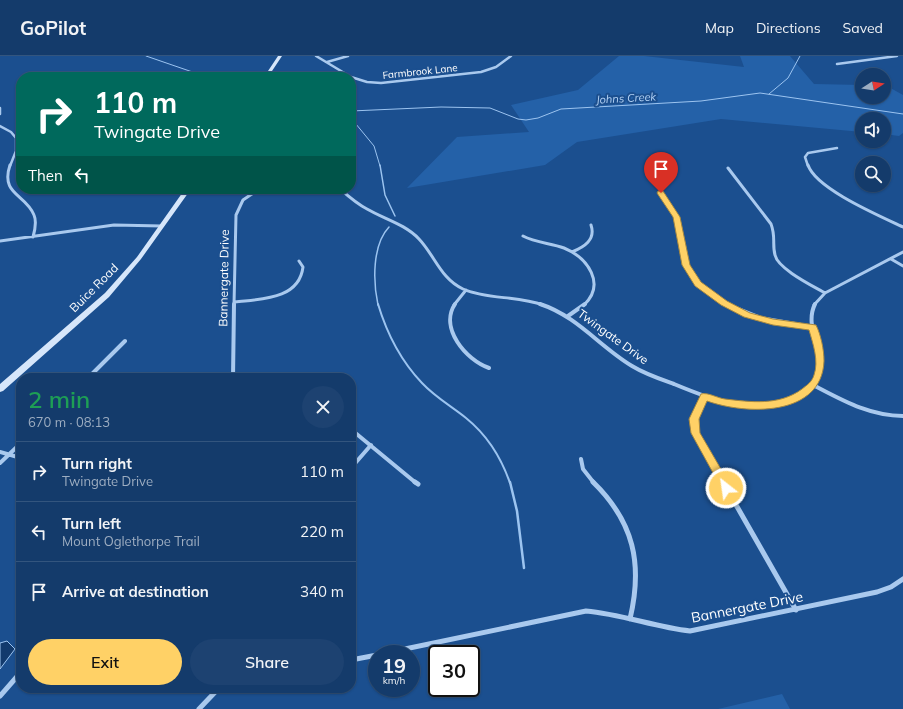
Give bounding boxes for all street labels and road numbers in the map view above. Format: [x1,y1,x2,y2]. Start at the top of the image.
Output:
street label: Farmbrook Lane [382,61,458,82]
street label: Bannergate Drive [215,229,232,327]
street label: Buice Road [66,260,121,315]
street label: Twingate Drive [575,306,652,367]
street label: Bannergate Drive [689,587,805,627]

